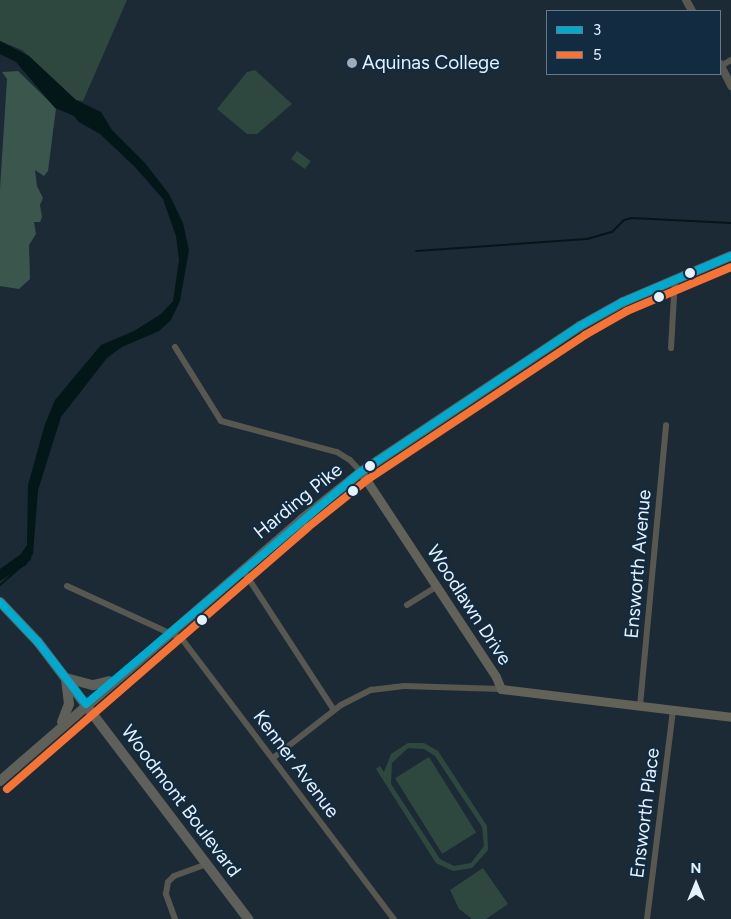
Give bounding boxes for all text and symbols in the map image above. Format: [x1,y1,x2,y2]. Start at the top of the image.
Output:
legend [546,10,721,75]
text: 3 [593,21,601,39]
text: 5 [593,46,602,64]
place label: Aquinas College [362,52,500,74]
marker: Aquinas College [346,57,358,69]
unlabelled marker [685,268,695,278]
unlabelled marker [654,292,664,302]
street label: Harding Pike [249,458,347,544]
unlabelled marker [365,461,375,471]
unlabelled marker [348,486,358,496]
street label: Ensworth Avenue [620,489,656,639]
street label: Woodlawn Drive [422,541,516,669]
unlabelled marker [197,615,207,625]
street label: Kenner Avenue [248,706,344,822]
street label: Woodmont Boulevard [116,720,246,882]
street label: Ensworth Place [626,747,664,879]
north arrow [671,859,721,909]
text: N [691,860,701,877]

